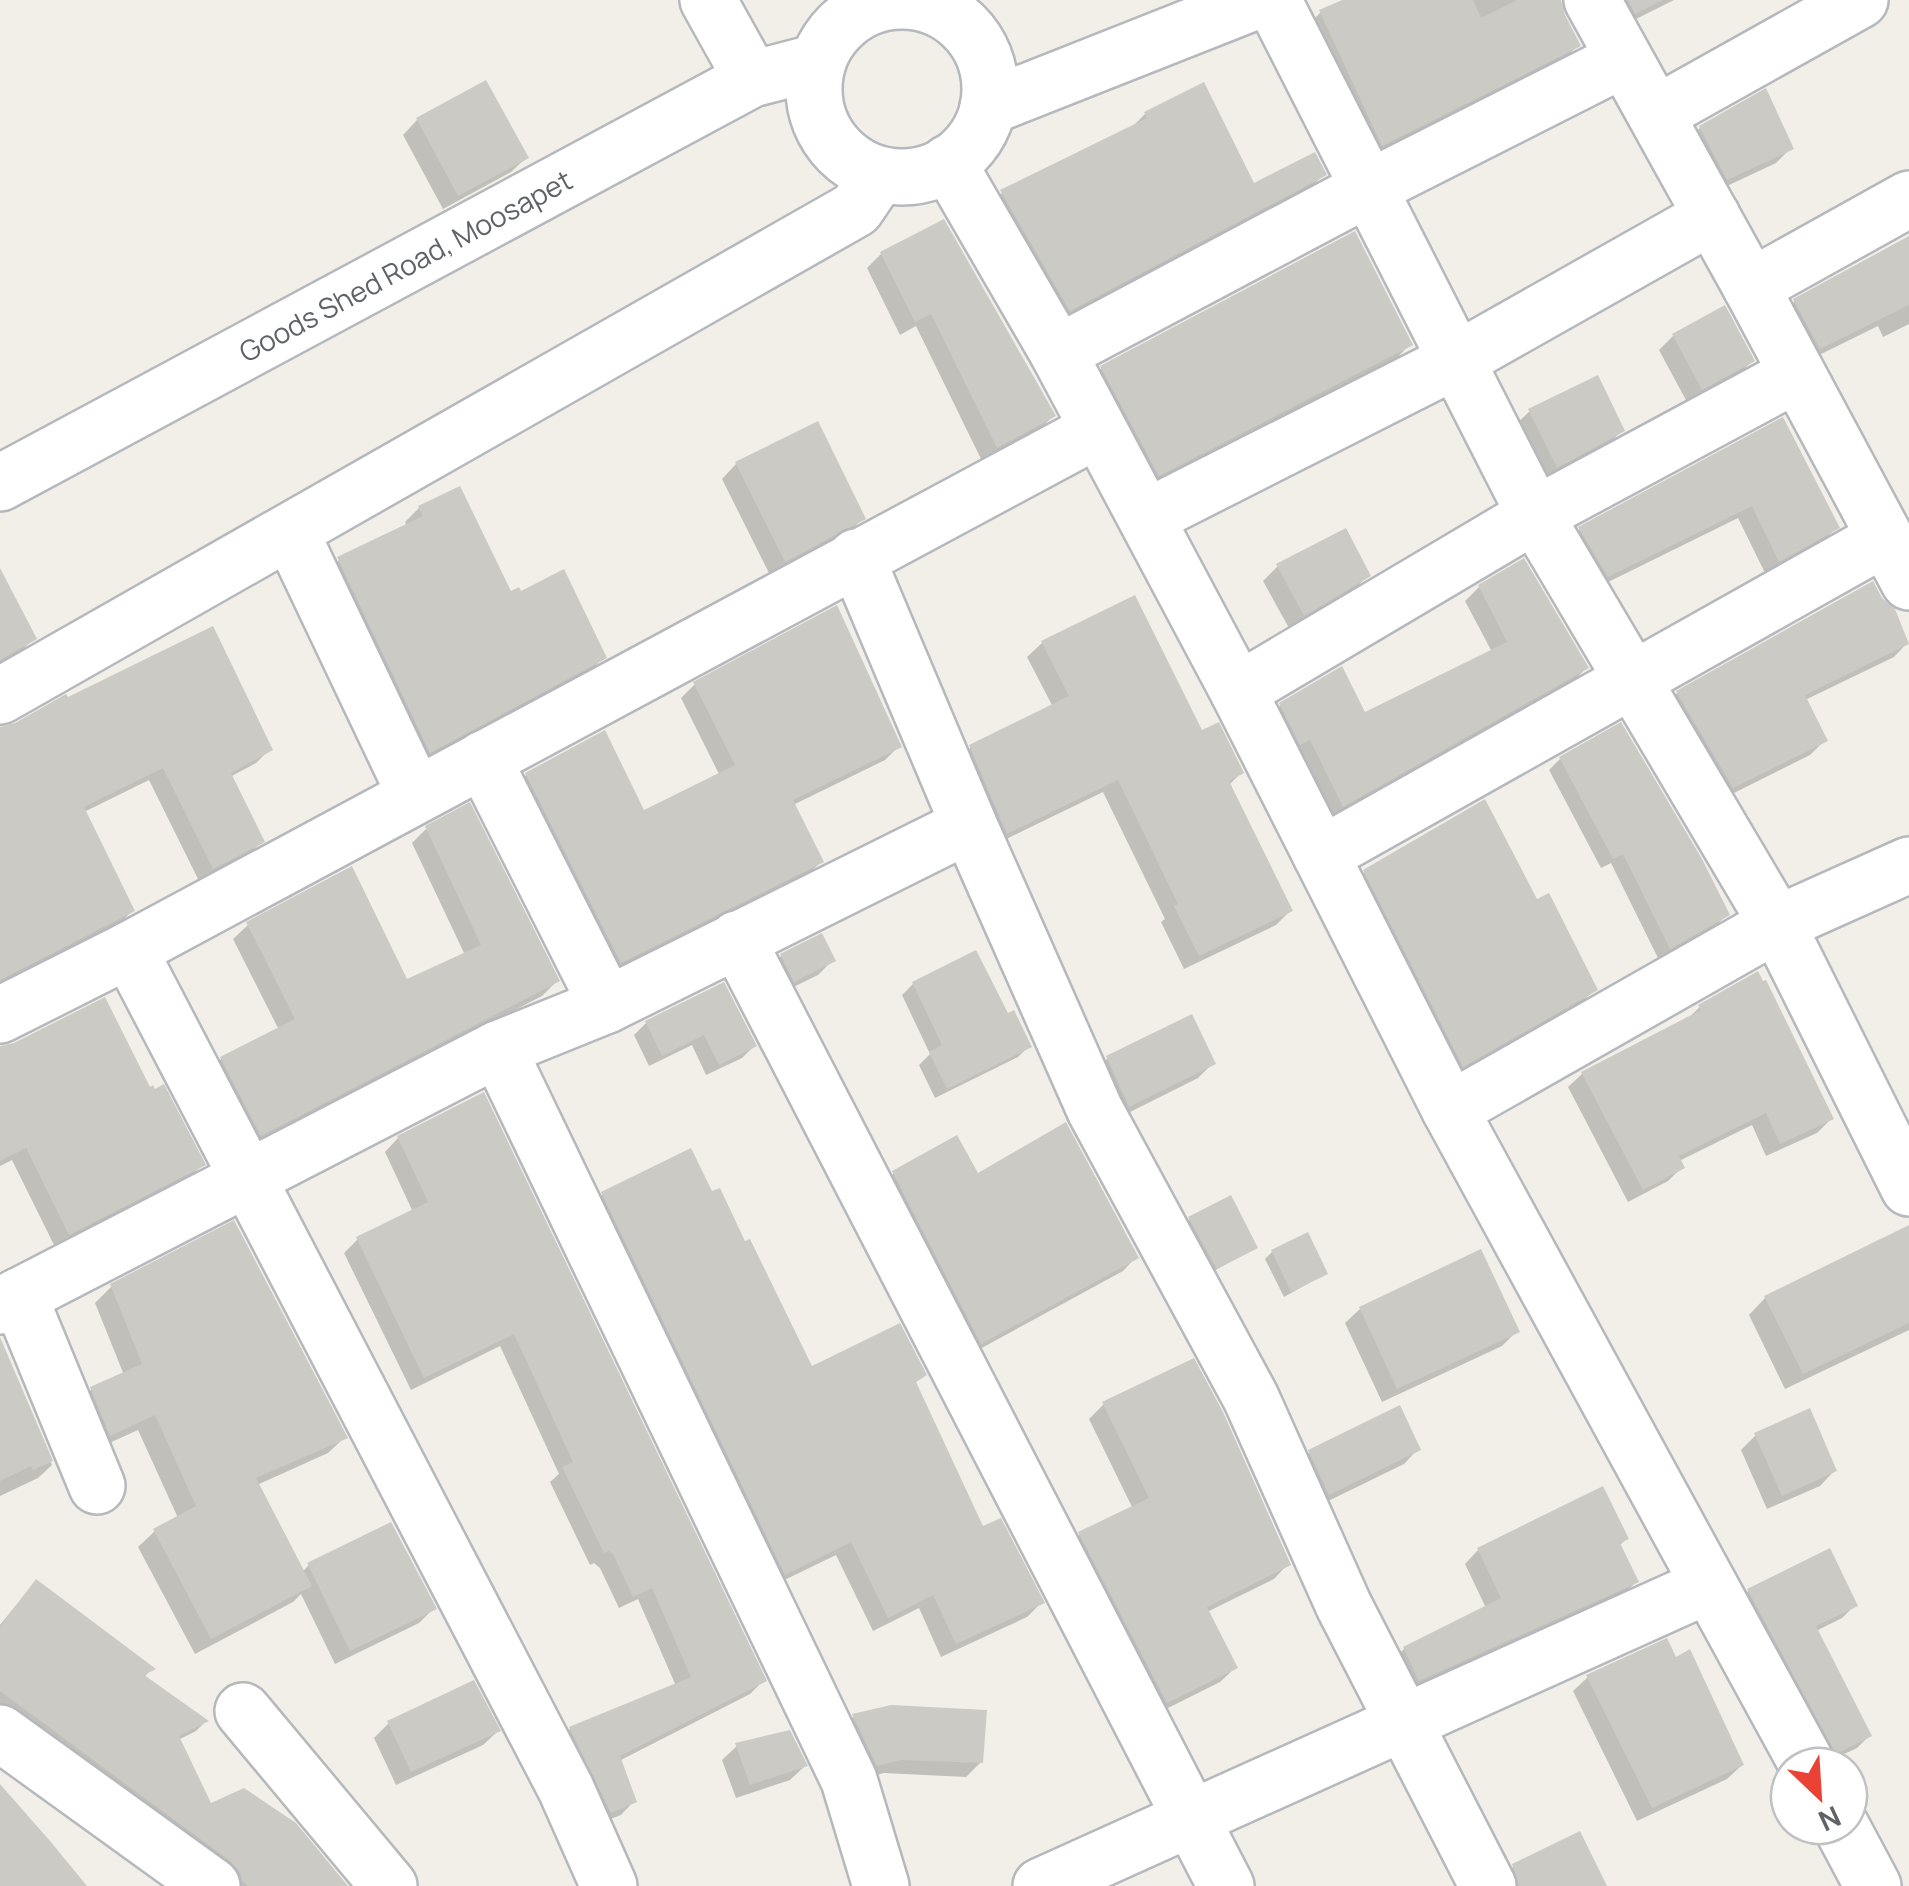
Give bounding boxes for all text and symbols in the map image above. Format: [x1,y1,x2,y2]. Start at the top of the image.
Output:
street label: Goods Shed Road, Moosapet [232,160,578,370]
north arrow [1769,1746,1869,1846]
text: N [1813,1798,1847,1841]

